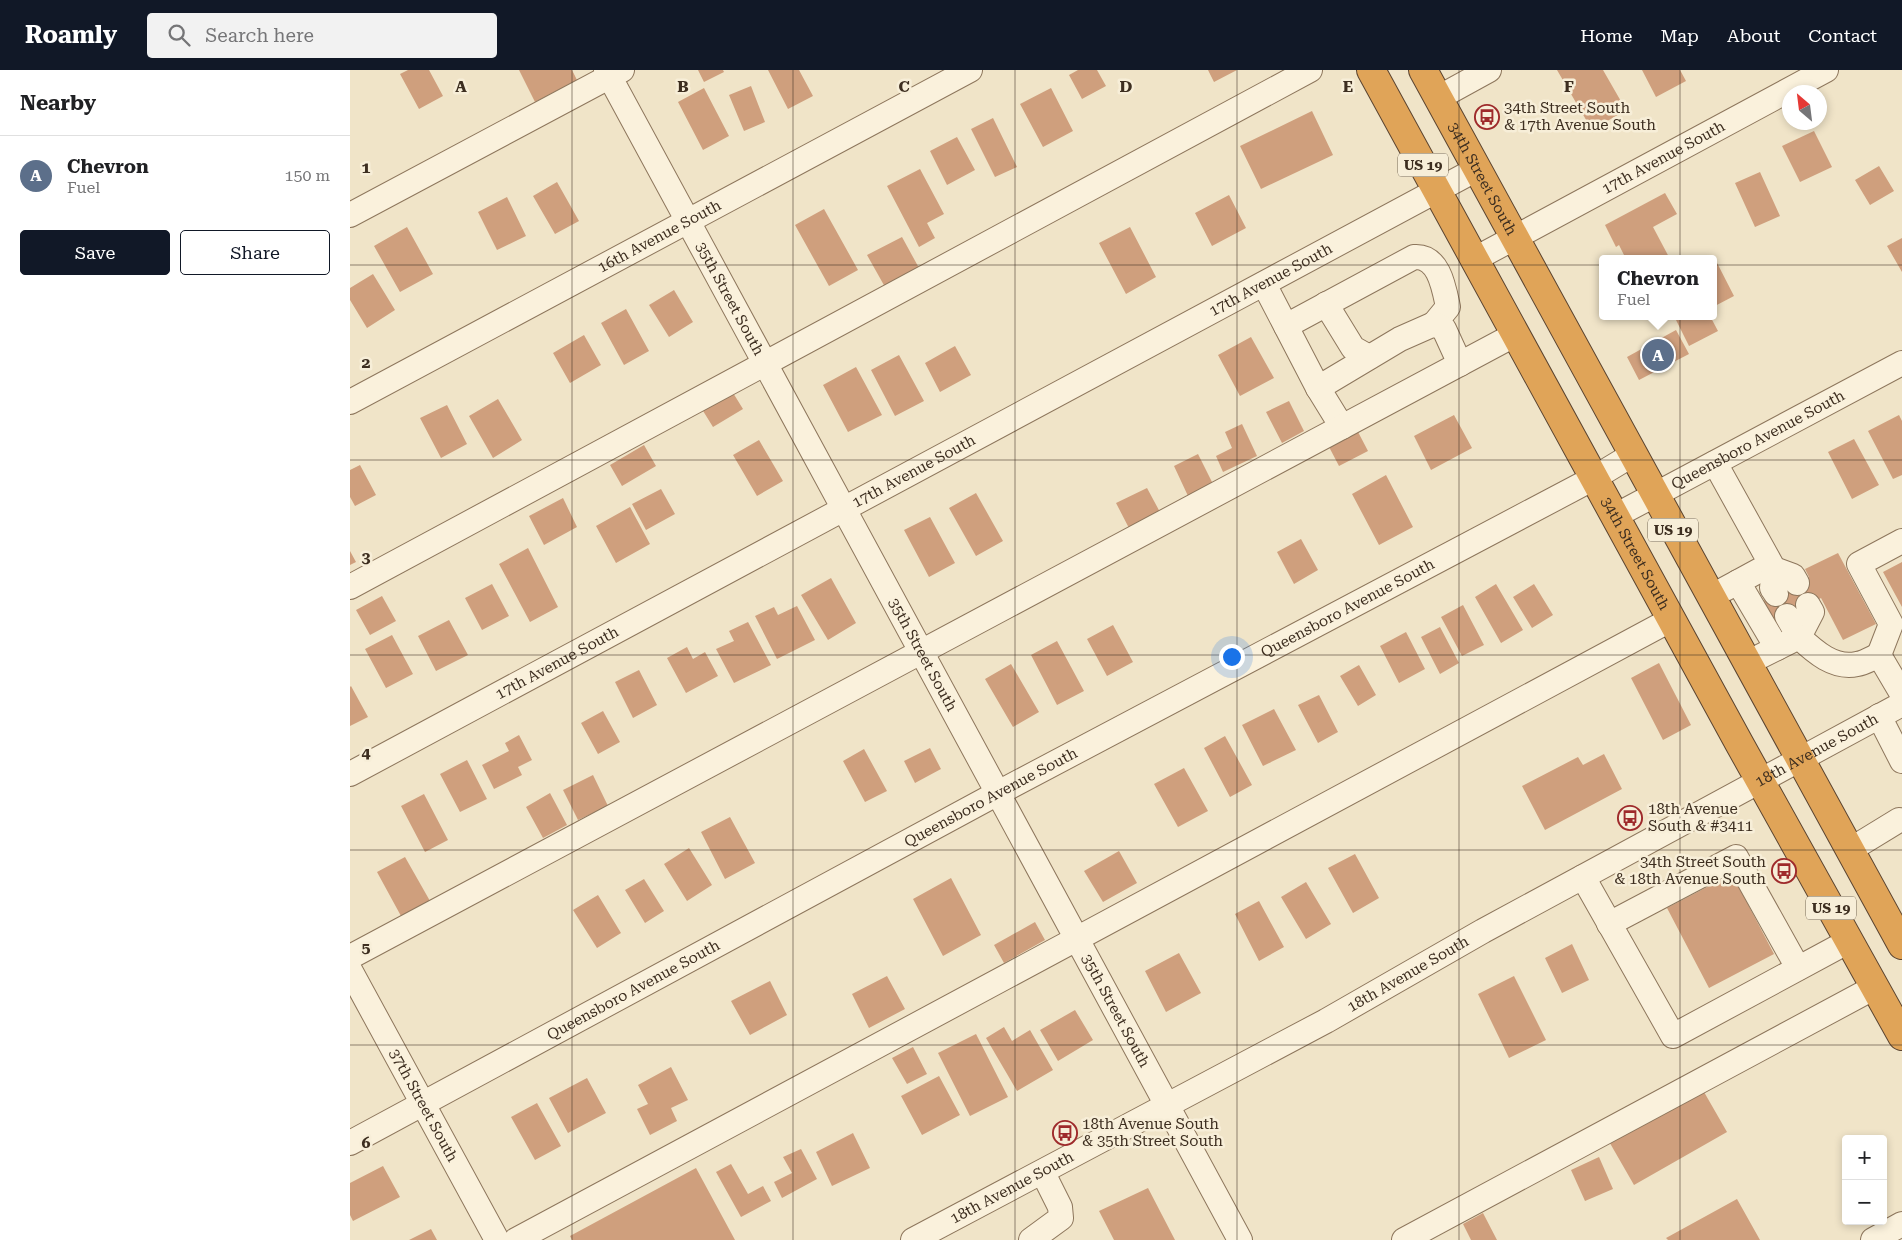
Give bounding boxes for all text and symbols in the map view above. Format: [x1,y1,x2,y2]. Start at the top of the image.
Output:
search box [147,13,497,58]
text: Roamly [25,21,117,49]
icon: search [165,21,193,49]
text: Search here [205,24,314,47]
text: Home [1580,25,1632,46]
text: Map [1660,25,1699,46]
text: About [1727,25,1780,46]
text: Contact [1808,25,1877,46]
text: A [455,77,467,96]
text: B [677,77,689,96]
text: C [898,77,910,96]
text: D [1120,77,1133,96]
text: E [1343,77,1353,96]
text: F [1564,77,1574,96]
north arrow [1782,85,1827,130]
text: Nearby [20,91,96,115]
place label: 34th Street South & 17th Avenue South [1504,99,1656,134]
bus stop icon: 34th Street South & 17th Avenue South [1474,104,1500,130]
street label: 17th Avenue South [1599,117,1728,198]
street label: 34th Street South [1444,119,1521,239]
road number: US 19 [1398,154,1448,176]
text: Chevron [67,155,149,178]
text: 1 [362,158,371,177]
text: A [30,166,42,185]
text: 150 m [284,166,330,185]
text: Fuel [67,178,100,197]
street label: 16th Avenue South [595,196,724,277]
button: Save [20,230,170,275]
button: Share [180,230,330,275]
street label: 35th Street South [692,239,768,359]
street label: 17th Avenue South [1206,239,1336,320]
popup [1599,255,1717,320]
text: Chevron [1617,267,1699,290]
text: Fuel [1617,290,1650,309]
pin: A [1642,336,1674,374]
text: 2 [362,353,371,372]
street label: Queensboro Avenue South [1668,386,1848,493]
street label: 17th Avenue South [849,431,979,512]
street label: 34th Street South [1597,494,1674,613]
road number: US 19 [1648,518,1698,542]
text: 3 [362,548,371,567]
street label: Queensboro Avenue South [1258,555,1438,661]
street label: 35th Street South [885,595,961,715]
street label: 17th Avenue South [492,622,622,703]
your location [1219,644,1245,670]
street label: 18th Avenue South [1752,709,1882,791]
text: 4 [362,743,371,762]
street label: Queensboro Avenue South [901,744,1081,851]
place label: 18th Avenue South & #3411 [1648,800,1753,835]
bus stop icon: 18th Avenue South & #3411 [1617,805,1643,831]
place label: 34th Street South & 18th Avenue South [1614,853,1766,888]
bus stop icon: 34th Street South & 18th Avenue South [1771,858,1797,884]
road number: US 19 [1806,896,1856,920]
street label: 18th Avenue South [1344,932,1472,1016]
street label: Queensboro Avenue South [544,936,723,1044]
text: 5 [362,938,371,957]
street label: 35th Street South [1078,951,1154,1071]
street label: 37th Street South [386,1045,462,1165]
place label: 18th Avenue South & 35th Street South [1082,1115,1223,1150]
bus stop icon: 18th Avenue South & 35th Street South [1052,1120,1078,1146]
text: 6 [362,1133,371,1152]
map controls [1842,1135,1887,1225]
button: + [1842,1135,1887,1180]
street label: 18th Avenue South [947,1147,1077,1228]
button: − [1842,1180,1887,1225]

